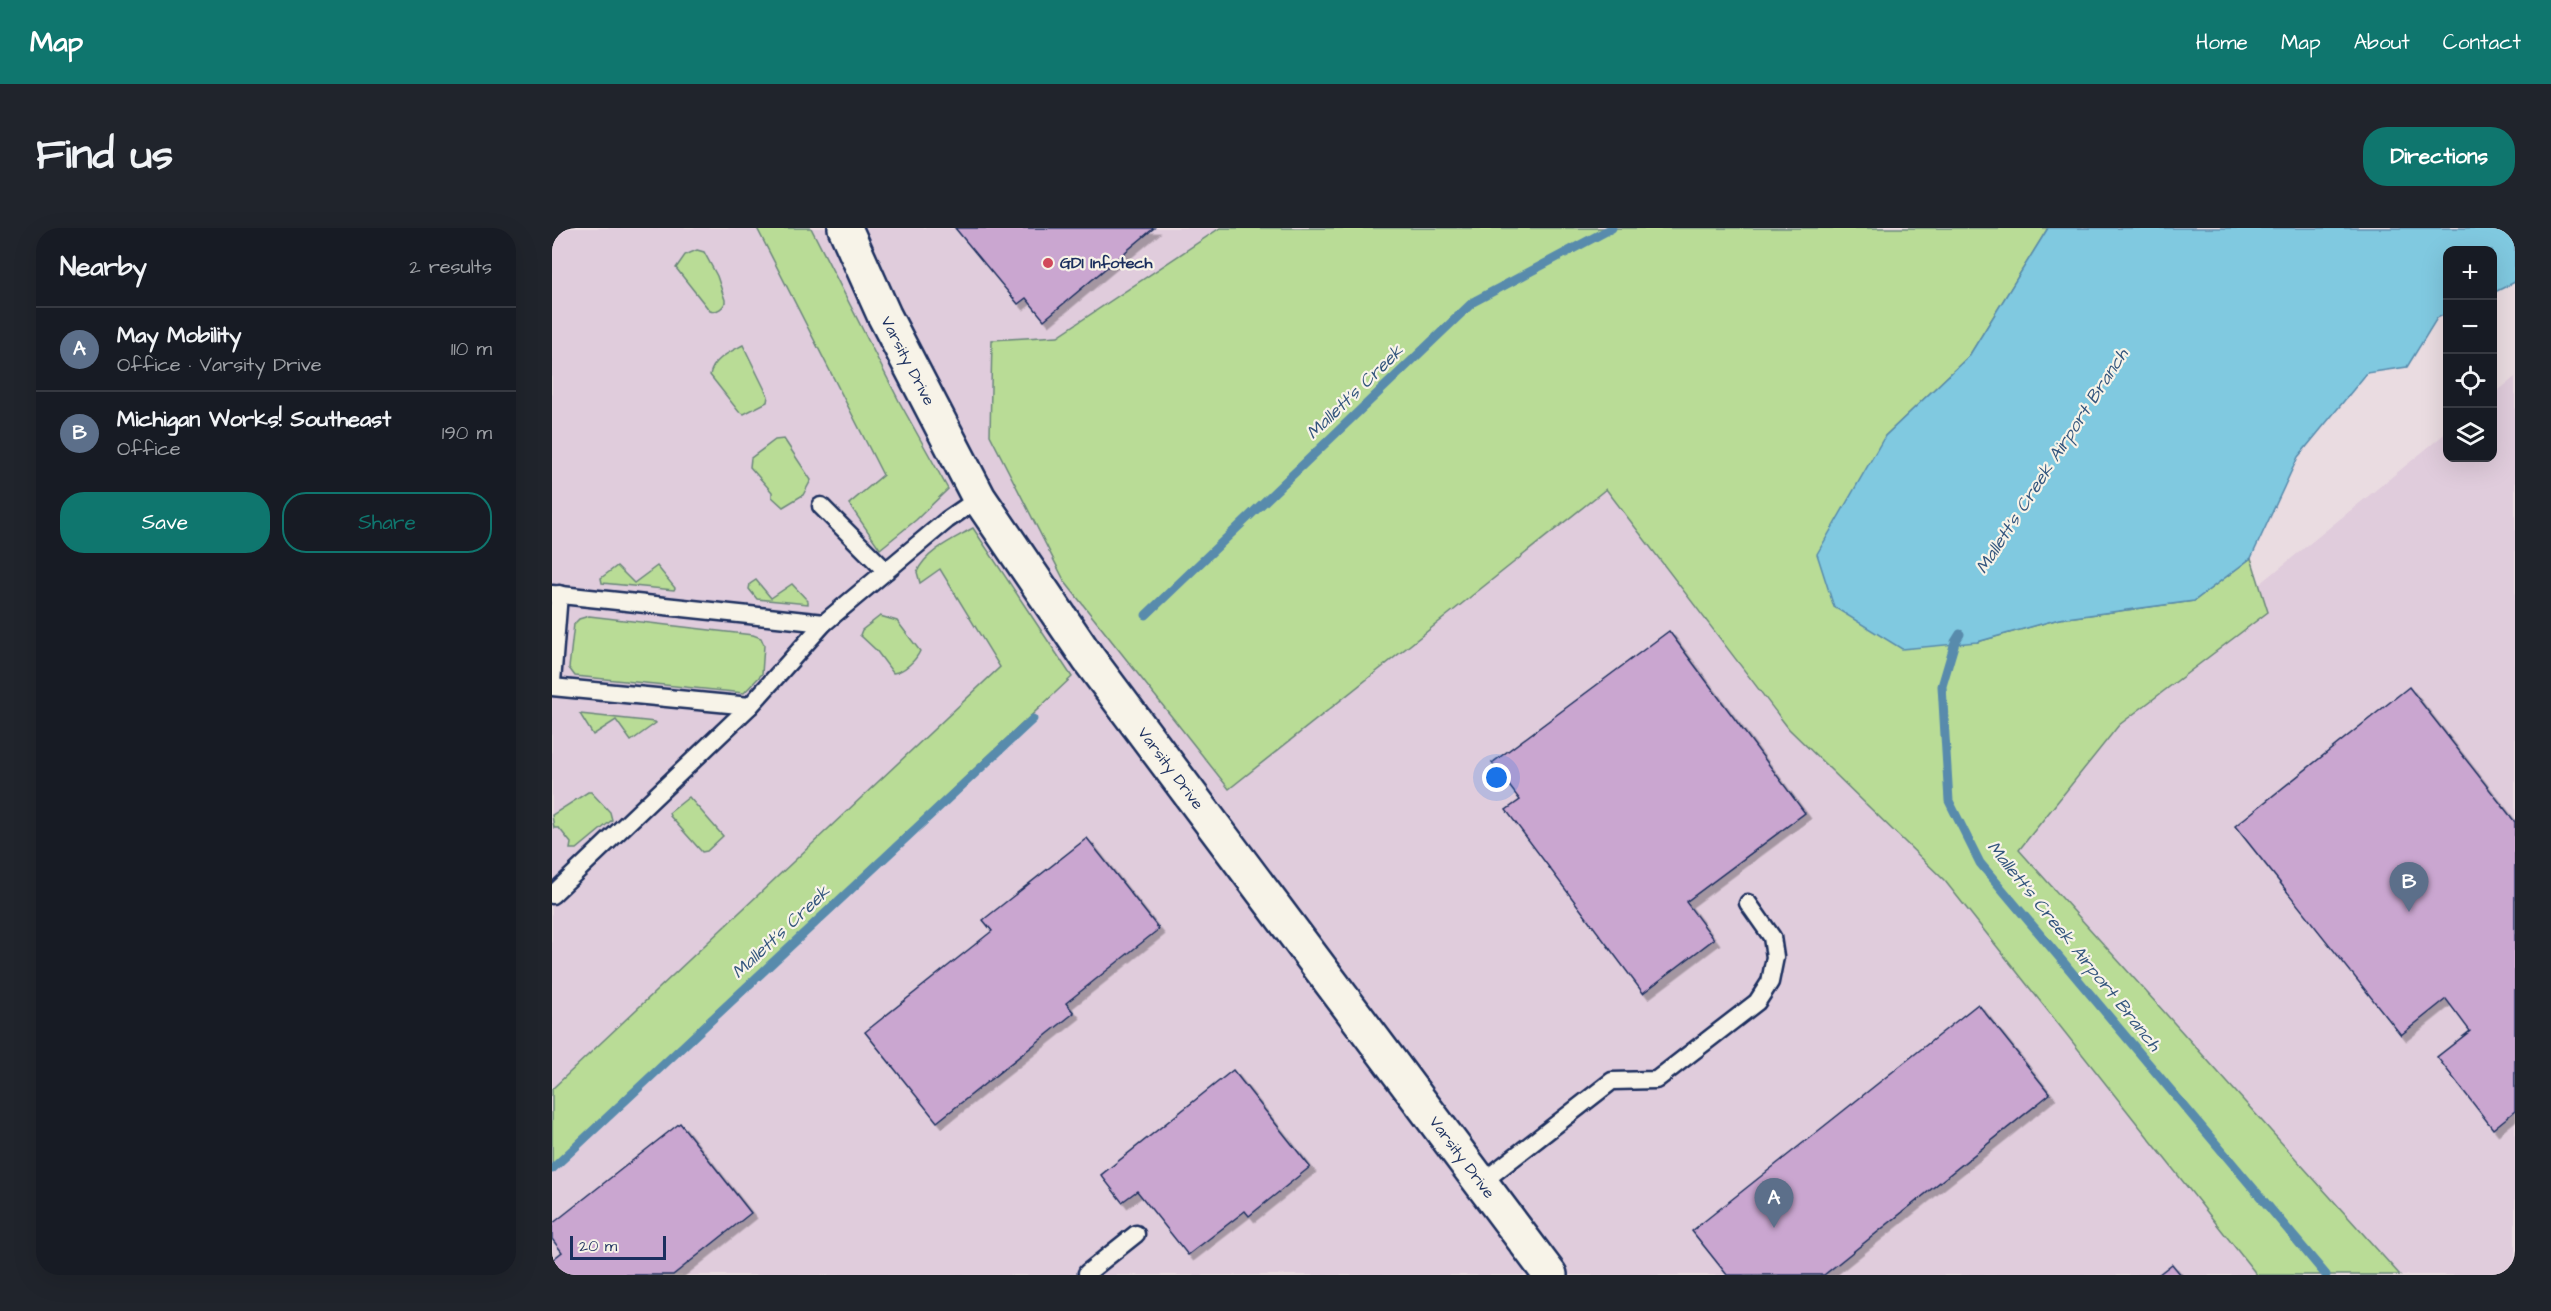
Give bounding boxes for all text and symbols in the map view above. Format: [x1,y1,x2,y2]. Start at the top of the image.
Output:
text: Map [30,23,83,62]
text: Home [2196,28,2248,57]
text: Map [2281,28,2321,57]
text: About [2354,28,2410,57]
text: Contact [2443,28,2521,57]
text: Find us [36,127,173,185]
button: Directions [2363,127,2515,186]
map controls [2443,246,2497,462]
button: + [2443,246,2497,300]
text: Nearby [60,249,147,285]
place label: GDI Infotech [1060,252,1153,274]
text: 2 results [409,253,492,281]
marker: GDI Infotech [1041,256,1055,270]
button: − [2443,300,2497,354]
street label: Varsity Drive [876,312,940,410]
text: May Mobility [117,320,241,351]
text: A [73,335,86,363]
text: 110 m [451,335,492,363]
water label: Mallett's Creek [1301,338,1410,445]
water label: Mallett's Creek Airport Branch [1970,343,2135,578]
text: Office · Varsity Drive [117,351,322,379]
button: locate [2443,354,2497,408]
text: Michigan Works! Southeast [117,404,391,435]
button: layers [2443,408,2497,462]
text: B [72,419,87,447]
text: 190 m [442,419,492,447]
text: Office [117,435,181,463]
button: Save [60,492,270,553]
button: Share [282,492,492,553]
street label: Varsity Drive [1133,723,1209,814]
your location [1482,763,1511,792]
water label: Mallett's Creek Airport Branch [1981,836,2167,1057]
pin: B [2390,862,2428,912]
water label: Mallett's Creek [726,879,836,984]
street label: Varsity Drive [1424,1112,1500,1203]
pin: A [1754,1178,1794,1228]
scale bar [570,1233,666,1260]
text: 20 m [579,1235,617,1257]

